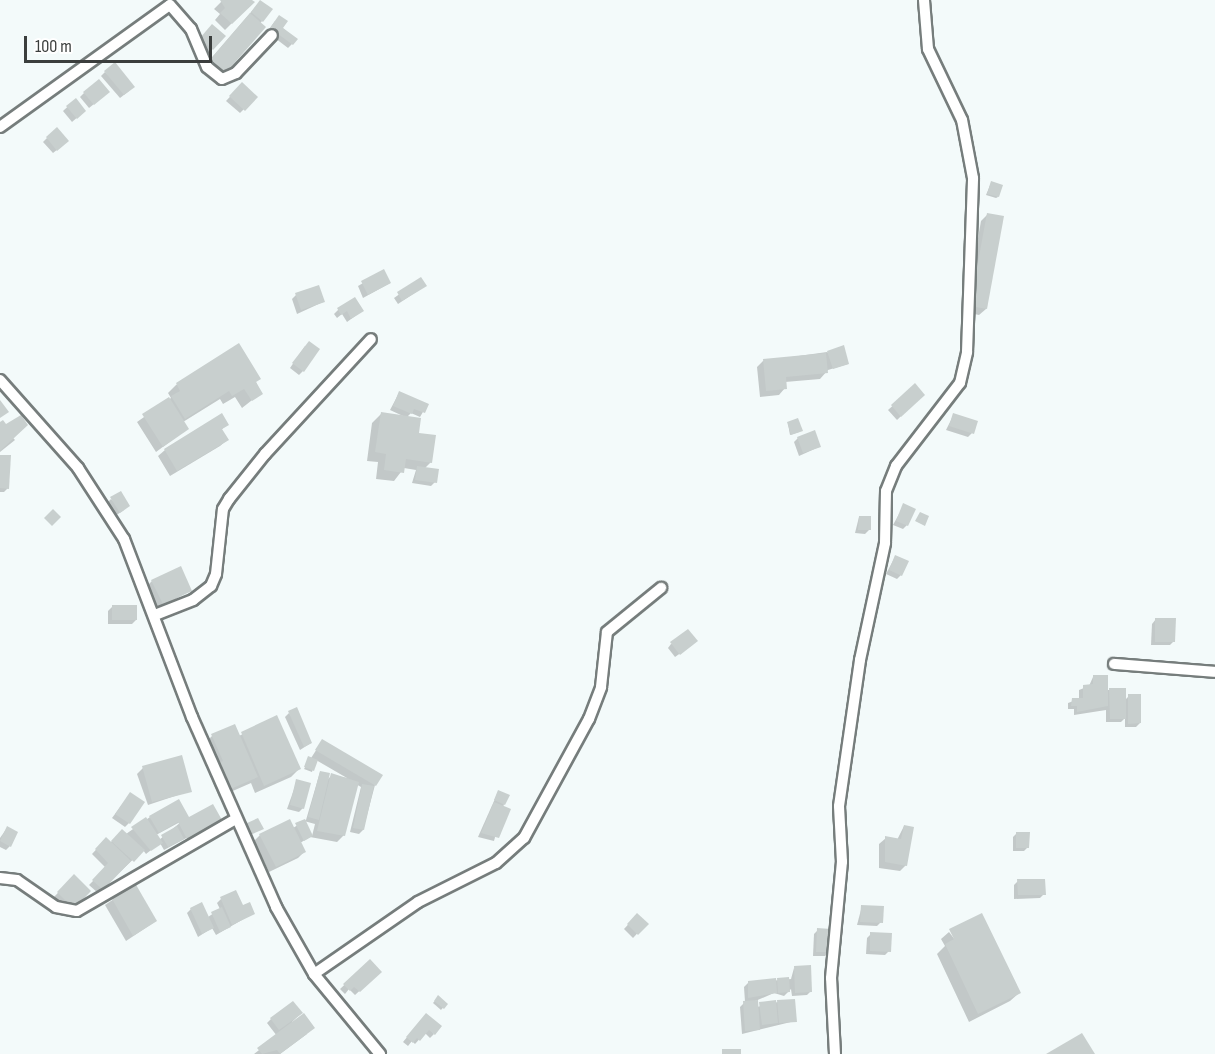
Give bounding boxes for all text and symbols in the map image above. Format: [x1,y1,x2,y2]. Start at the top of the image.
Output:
scale bar [27,24,214,62]
text: 100 m [35,36,72,57]

